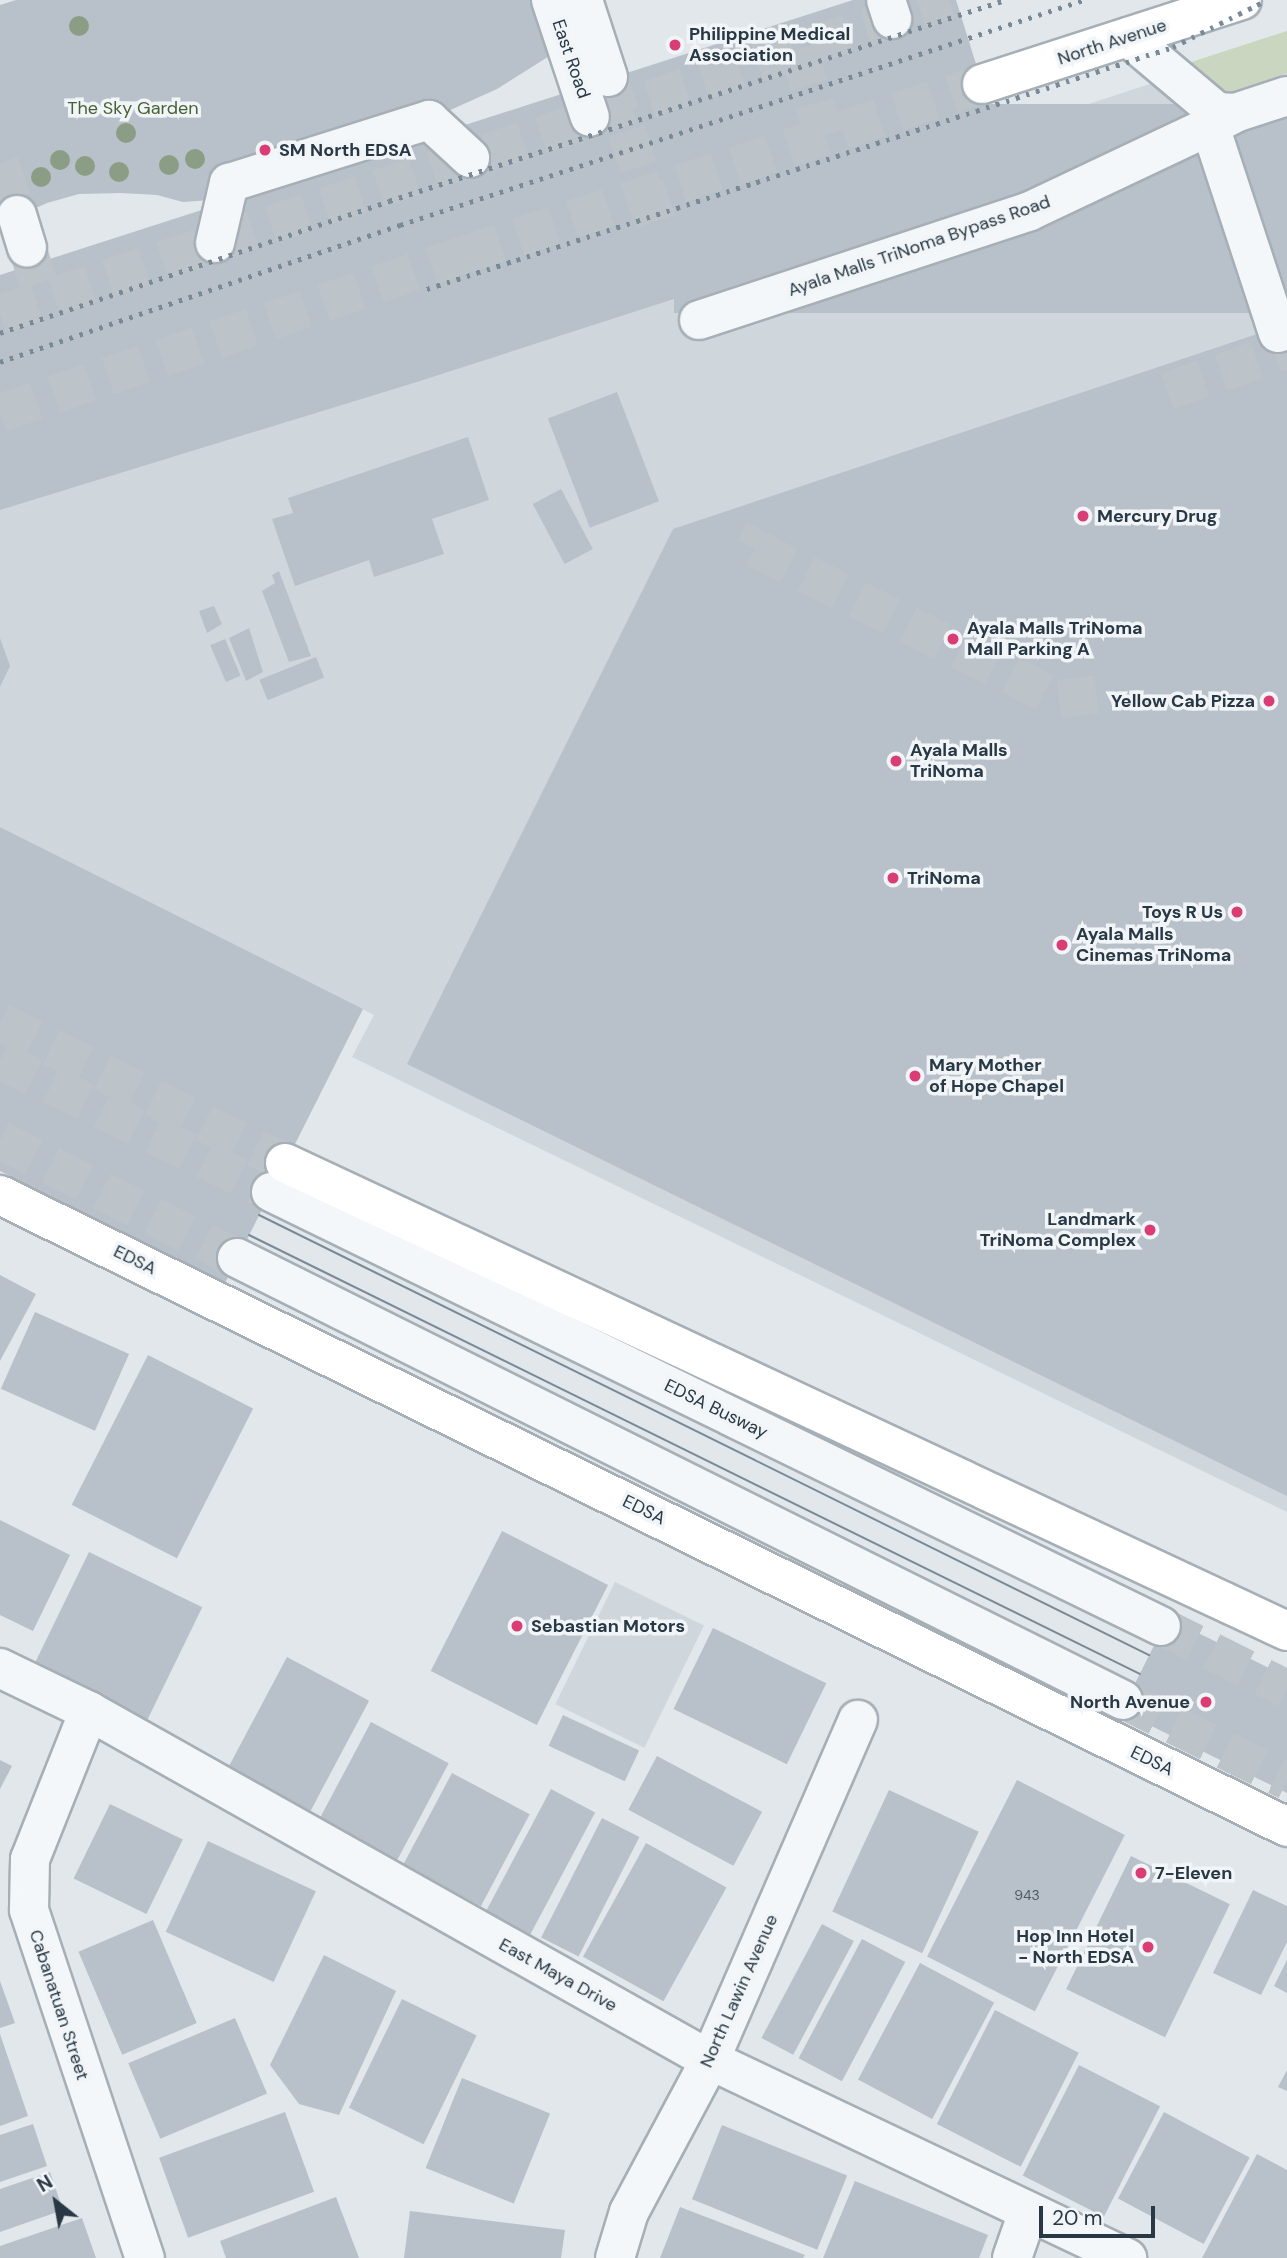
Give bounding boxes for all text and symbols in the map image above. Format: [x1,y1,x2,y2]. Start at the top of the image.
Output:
street label: North Avenue [1055,14,1169,70]
street label: East Road [547,17,595,101]
place label: Philippine Medical Association [689,24,850,66]
marker: Philippine Medical Association [667,37,683,53]
park label: The Sky Garden [67,97,199,119]
place label: SM North EDSA [279,139,412,161]
marker: SM North EDSA [257,142,273,158]
street label: Ayala Malls TriNoma Bypass Road [785,191,1053,301]
place label: Mercury Drug [1097,505,1217,527]
marker: Mercury Drug [1075,508,1091,524]
place label: Ayala Malls TriNoma Mall Parking A [967,618,1143,660]
marker: Ayala Malls TriNoma Mall Parking A [945,631,961,647]
place label: Yellow Cab Pizza [1111,690,1255,712]
marker: Yellow Cab Pizza [1261,693,1277,709]
place label: Ayala Malls TriNoma [910,740,1008,782]
marker: Ayala Malls TriNoma [888,753,904,769]
place label: TriNoma [907,867,981,889]
marker: TriNoma [885,870,901,886]
place label: Toys R Us [1142,901,1223,923]
marker: Toys R Us [1229,904,1245,920]
place label: Ayala Malls Cinemas TriNoma [1076,924,1231,967]
marker: Ayala Malls Cinemas TriNoma [1054,937,1070,953]
place label: Mary Mother of Hope Chapel [929,1055,1064,1098]
marker: Mary Mother of Hope Chapel [907,1068,923,1084]
place label: Landmark TriNoma Complex [980,1209,1136,1252]
marker: Landmark TriNoma Complex [1142,1222,1158,1238]
street label: EDSA [110,1240,160,1280]
street label: EDSA Busway [661,1375,771,1443]
street label: EDSA [619,1490,669,1530]
place label: Sebastian Motors [531,1615,685,1637]
marker: Sebastian Motors [509,1618,525,1634]
place label: North Avenue [1070,1691,1190,1713]
marker: North Avenue [1196,1692,1216,1712]
street label: EDSA [1127,1741,1177,1781]
place label: 7-Eleven [1155,1862,1232,1884]
marker: 7-Eleven [1133,1865,1149,1881]
house number: 943 [1014,1887,1040,1903]
street label: North Lawin Avenue [695,1911,783,2071]
place label: Hop Inn Hotel - North EDSA [1016,1926,1134,1968]
street label: Cabanatuan Street [24,1927,94,2083]
street label: East Maya Drive [495,1934,621,2016]
marker: Hop Inn Hotel - North EDSA [1140,1939,1156,1955]
north arrow [21,2167,91,2237]
text: N [33,2169,57,2198]
scale bar [1042,2192,1158,2236]
text: 20 m [1052,2204,1103,2232]

